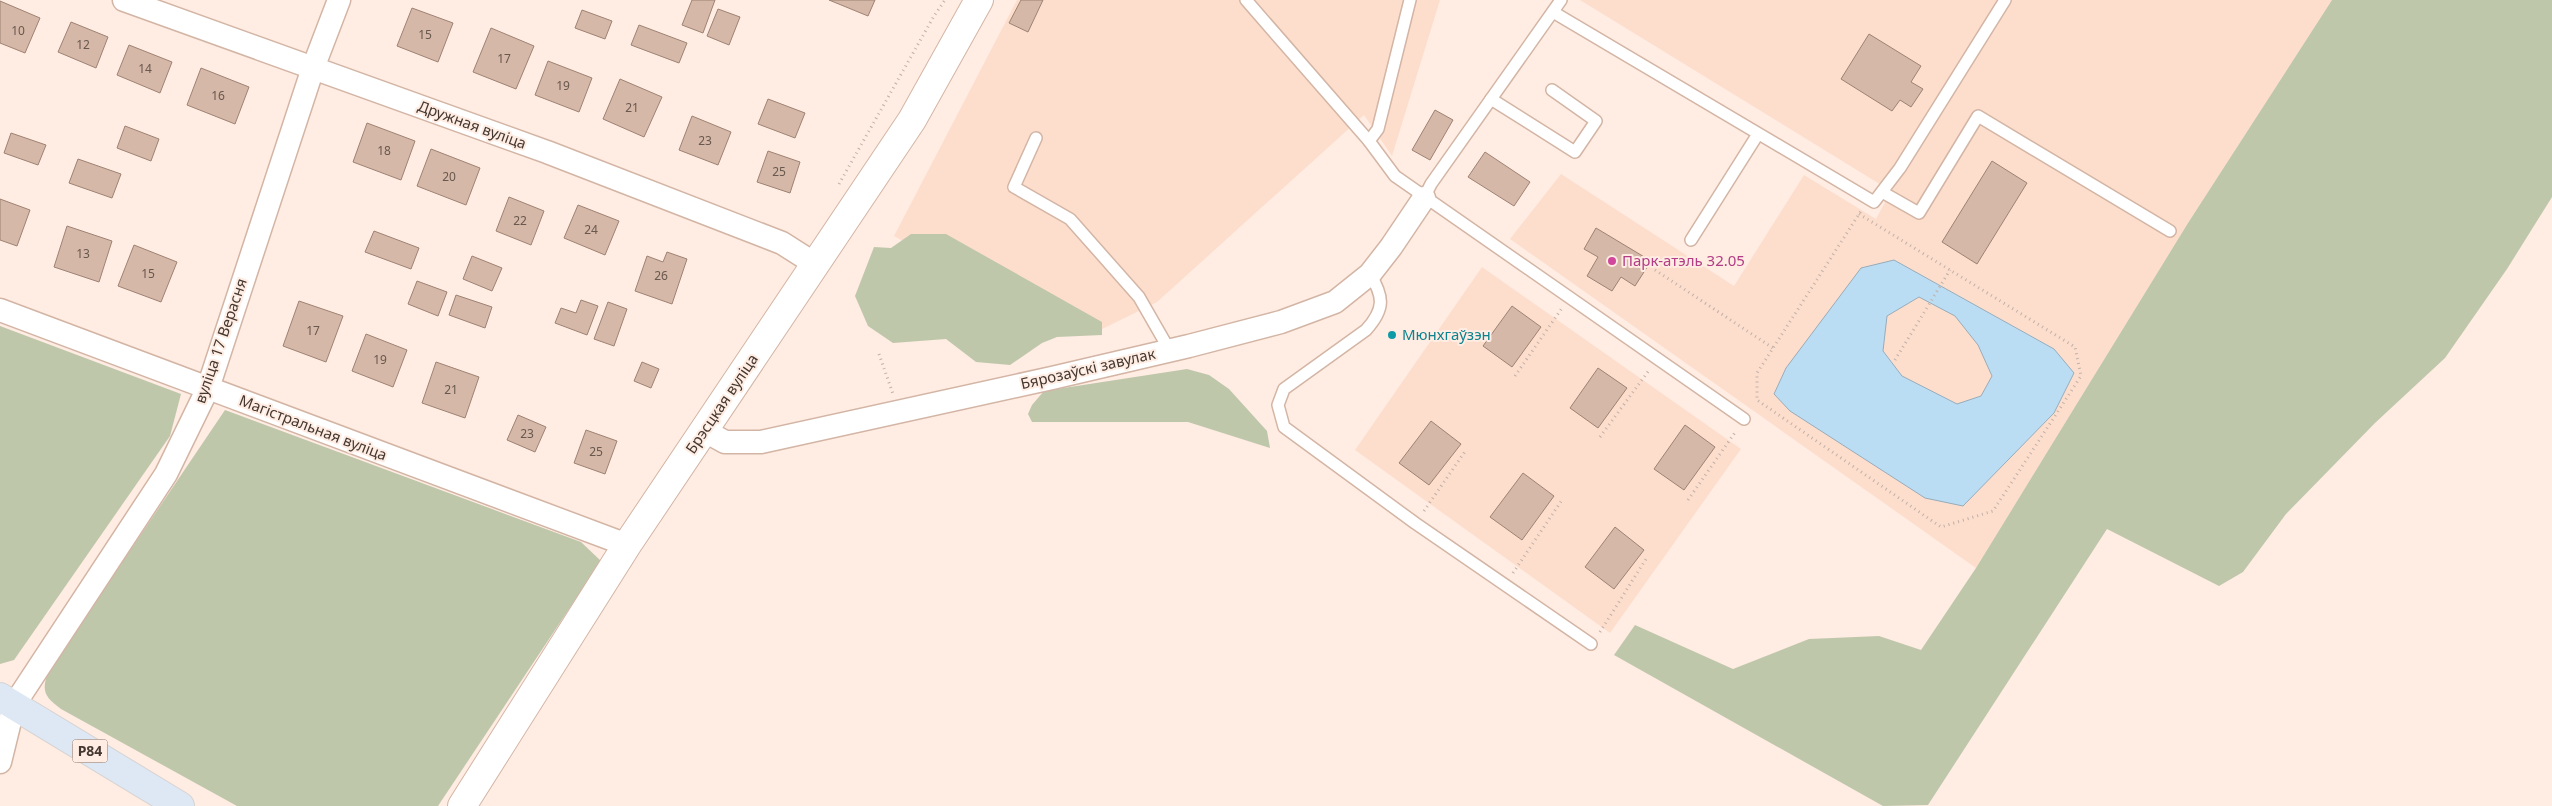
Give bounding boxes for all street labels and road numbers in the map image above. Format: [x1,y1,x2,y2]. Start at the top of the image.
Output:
street label: Дружная вуліца [415,95,529,153]
street label: вуліца 17 Верасня [189,275,251,406]
street label: Бярозаўскі завулак [1018,343,1157,393]
street label: Брэсцкая вуліца [680,350,762,457]
street label: Магістральная вуліца [237,390,390,464]
road number: Р84 [72,739,108,762]

